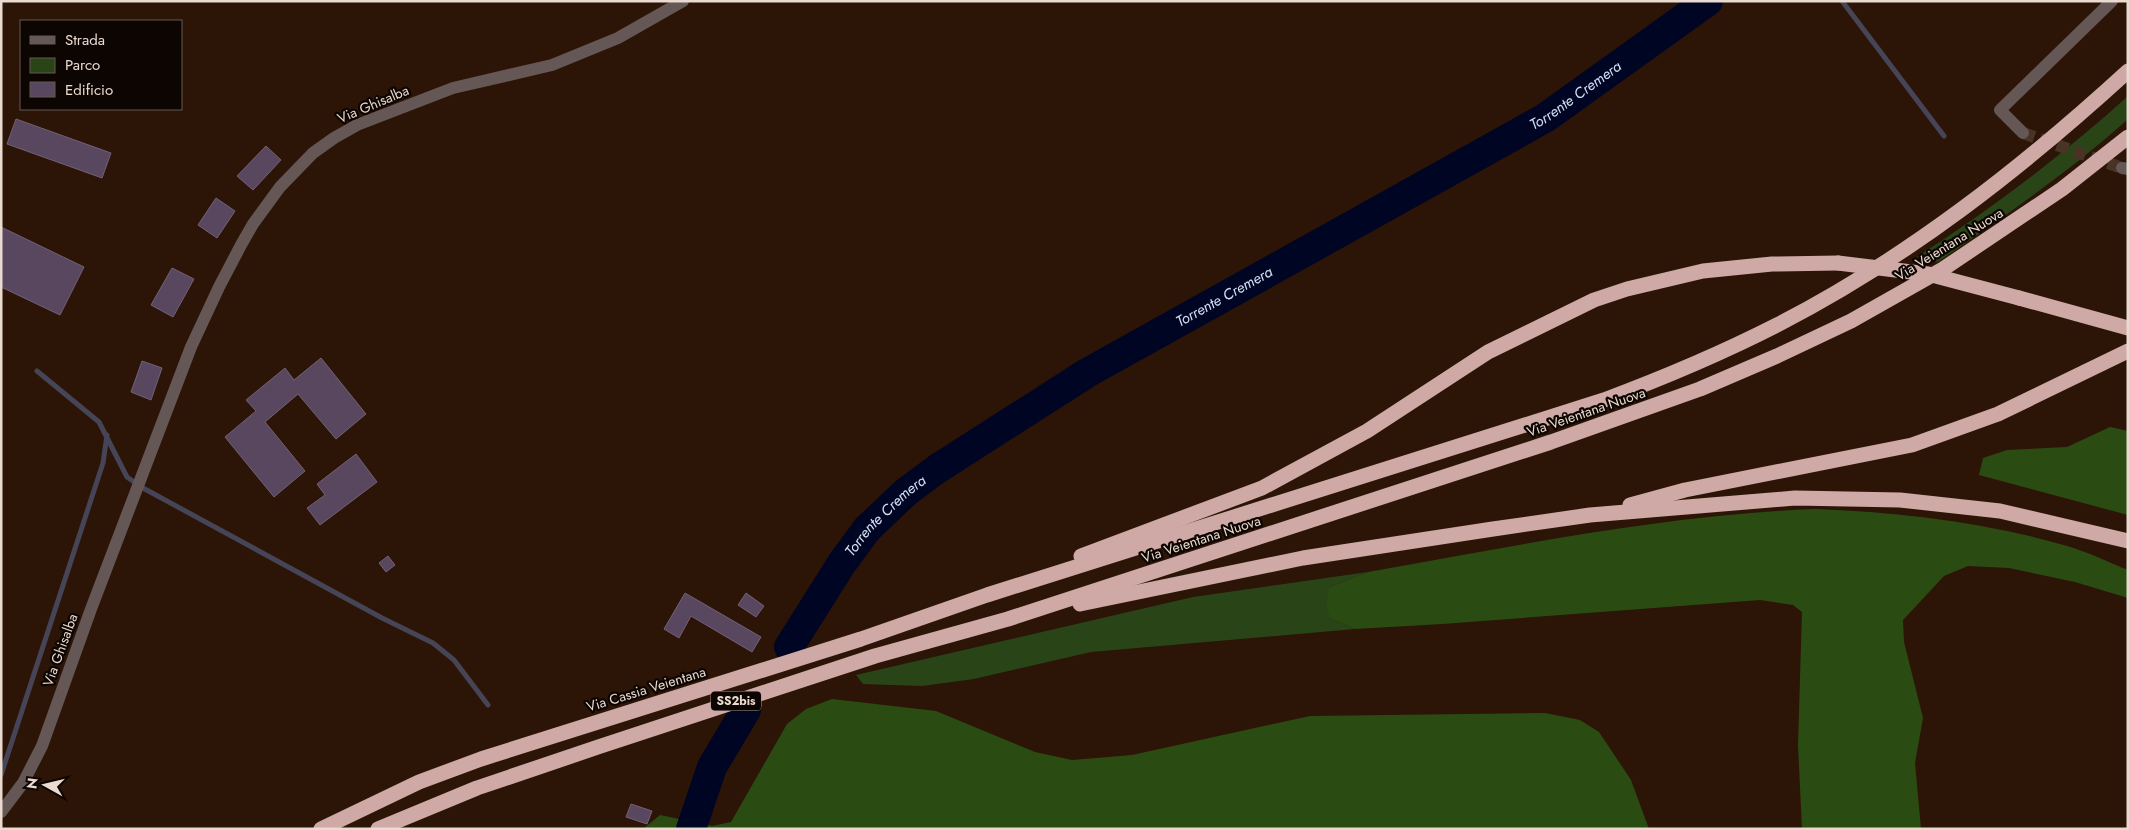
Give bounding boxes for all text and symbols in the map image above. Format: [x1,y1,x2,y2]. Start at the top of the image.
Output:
legend [20,20,182,110]
text: Strada [65,29,105,51]
text: Parco [65,54,100,76]
water label: Torrente Cremera [1525,55,1627,136]
text: Edificio [65,79,113,101]
street label: Via Ghisalba [334,80,412,128]
street label: Via Veientana Nuova [1891,203,2007,285]
water label: Torrente Cremera [1172,260,1277,333]
street label: Via Veientana Nuova [1524,382,1648,442]
water label: Torrente Cremera [839,469,931,561]
street label: Via Veientana Nuova [1139,510,1263,568]
street label: Via Ghisalba [38,611,82,689]
street label: Via Cassia Veientana [584,661,708,717]
road number: SS2bis [711,691,761,710]
north arrow [20,760,70,810]
text: N [21,776,43,790]

